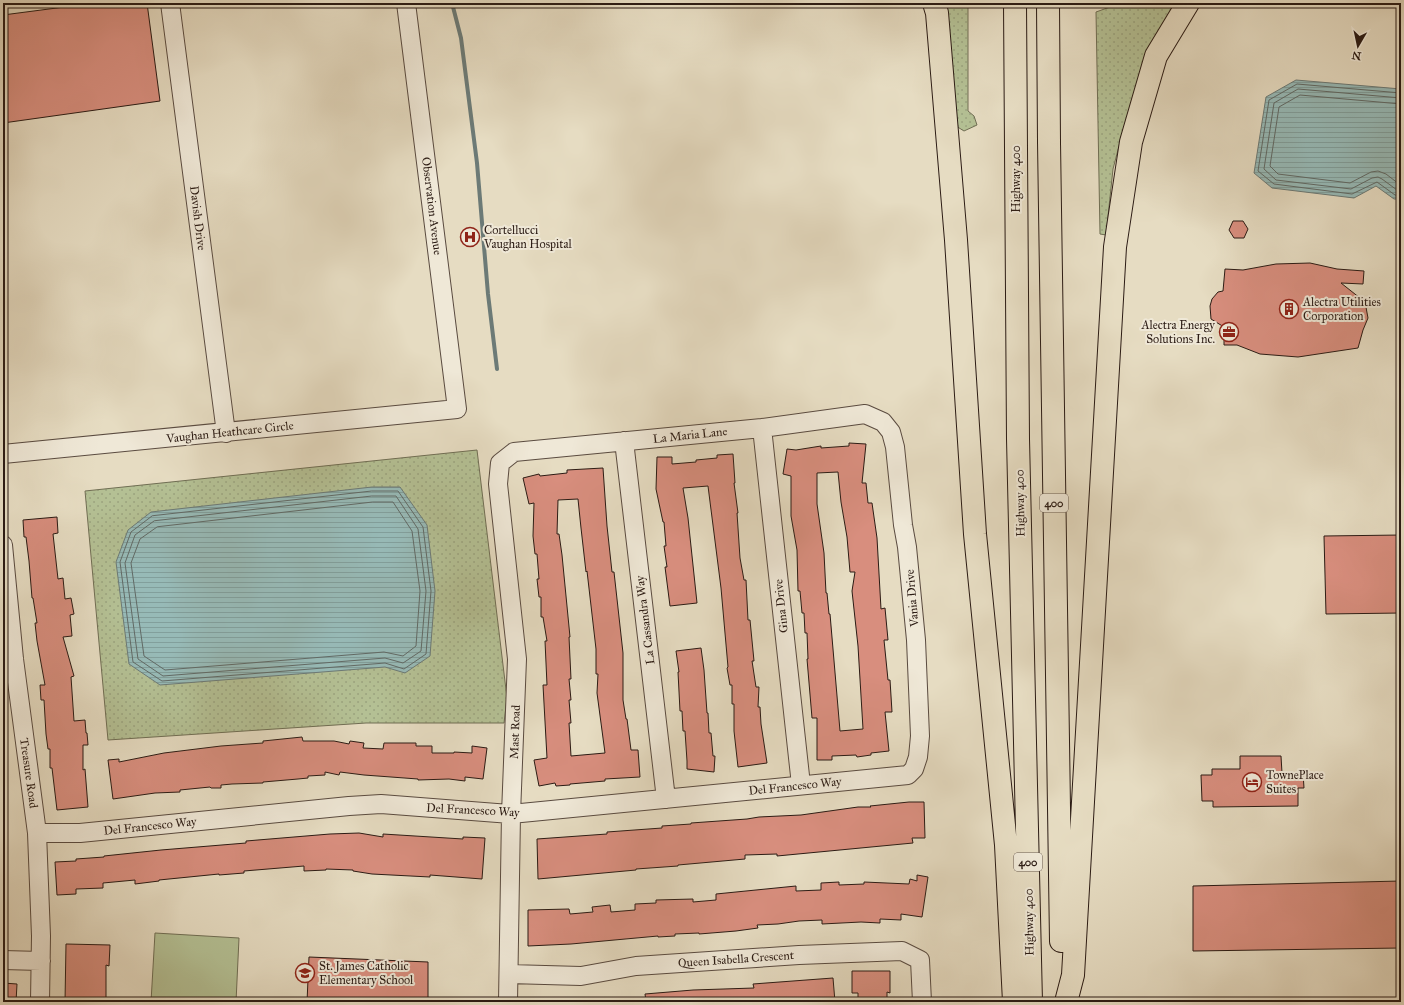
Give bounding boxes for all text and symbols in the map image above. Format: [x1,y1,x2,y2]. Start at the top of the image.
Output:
north arrow [1338,26,1378,66]
text: N [1350,48,1362,63]
street label: Highway 400 [1009,145,1024,213]
street label: Observation Avenue [419,156,445,256]
street label: Davish Drive [187,185,209,251]
place label: Cortellucci Vaughan Hospital [483,223,573,252]
hospital icon: Cortellucci Vaughan Hospital [459,226,481,248]
place label: Alectra Utilities Corporation [1302,295,1381,323]
building icon: Alectra Utilities Corporation [1278,298,1300,320]
place label: Alectra Energy Solutions Inc. [1140,318,1215,346]
office icon: Alectra Energy Solutions Inc. [1218,321,1240,343]
street label: Vaughan Heathcare Circle [165,418,294,447]
street label: La Maria Lane [652,424,728,446]
street label: Highway 400 [1012,469,1029,537]
road number: 400 [1040,494,1068,512]
street label: Vania Drive [903,569,922,628]
street label: La Cassandra Way [633,574,657,665]
street label: Gina Drive [771,578,791,634]
street label: Mast Road [507,705,523,759]
street label: Treasure Road [17,737,41,809]
place label: TownePlace Suites [1266,768,1324,796]
hotel icon: TownePlace Suites [1241,771,1263,793]
street label: Del Francesco Way [748,774,843,798]
street label: Del Francesco Way [426,801,520,819]
street label: Del Francesco Way [103,814,198,838]
road number: 400 [1014,853,1042,871]
street label: Highway 400 [1021,888,1038,956]
street label: Queen Isabella Crescent [678,948,795,970]
place label: St. James Catholic Elementary School [319,959,414,987]
school or university icon: St. James Catholic Elementary School [294,962,316,984]

